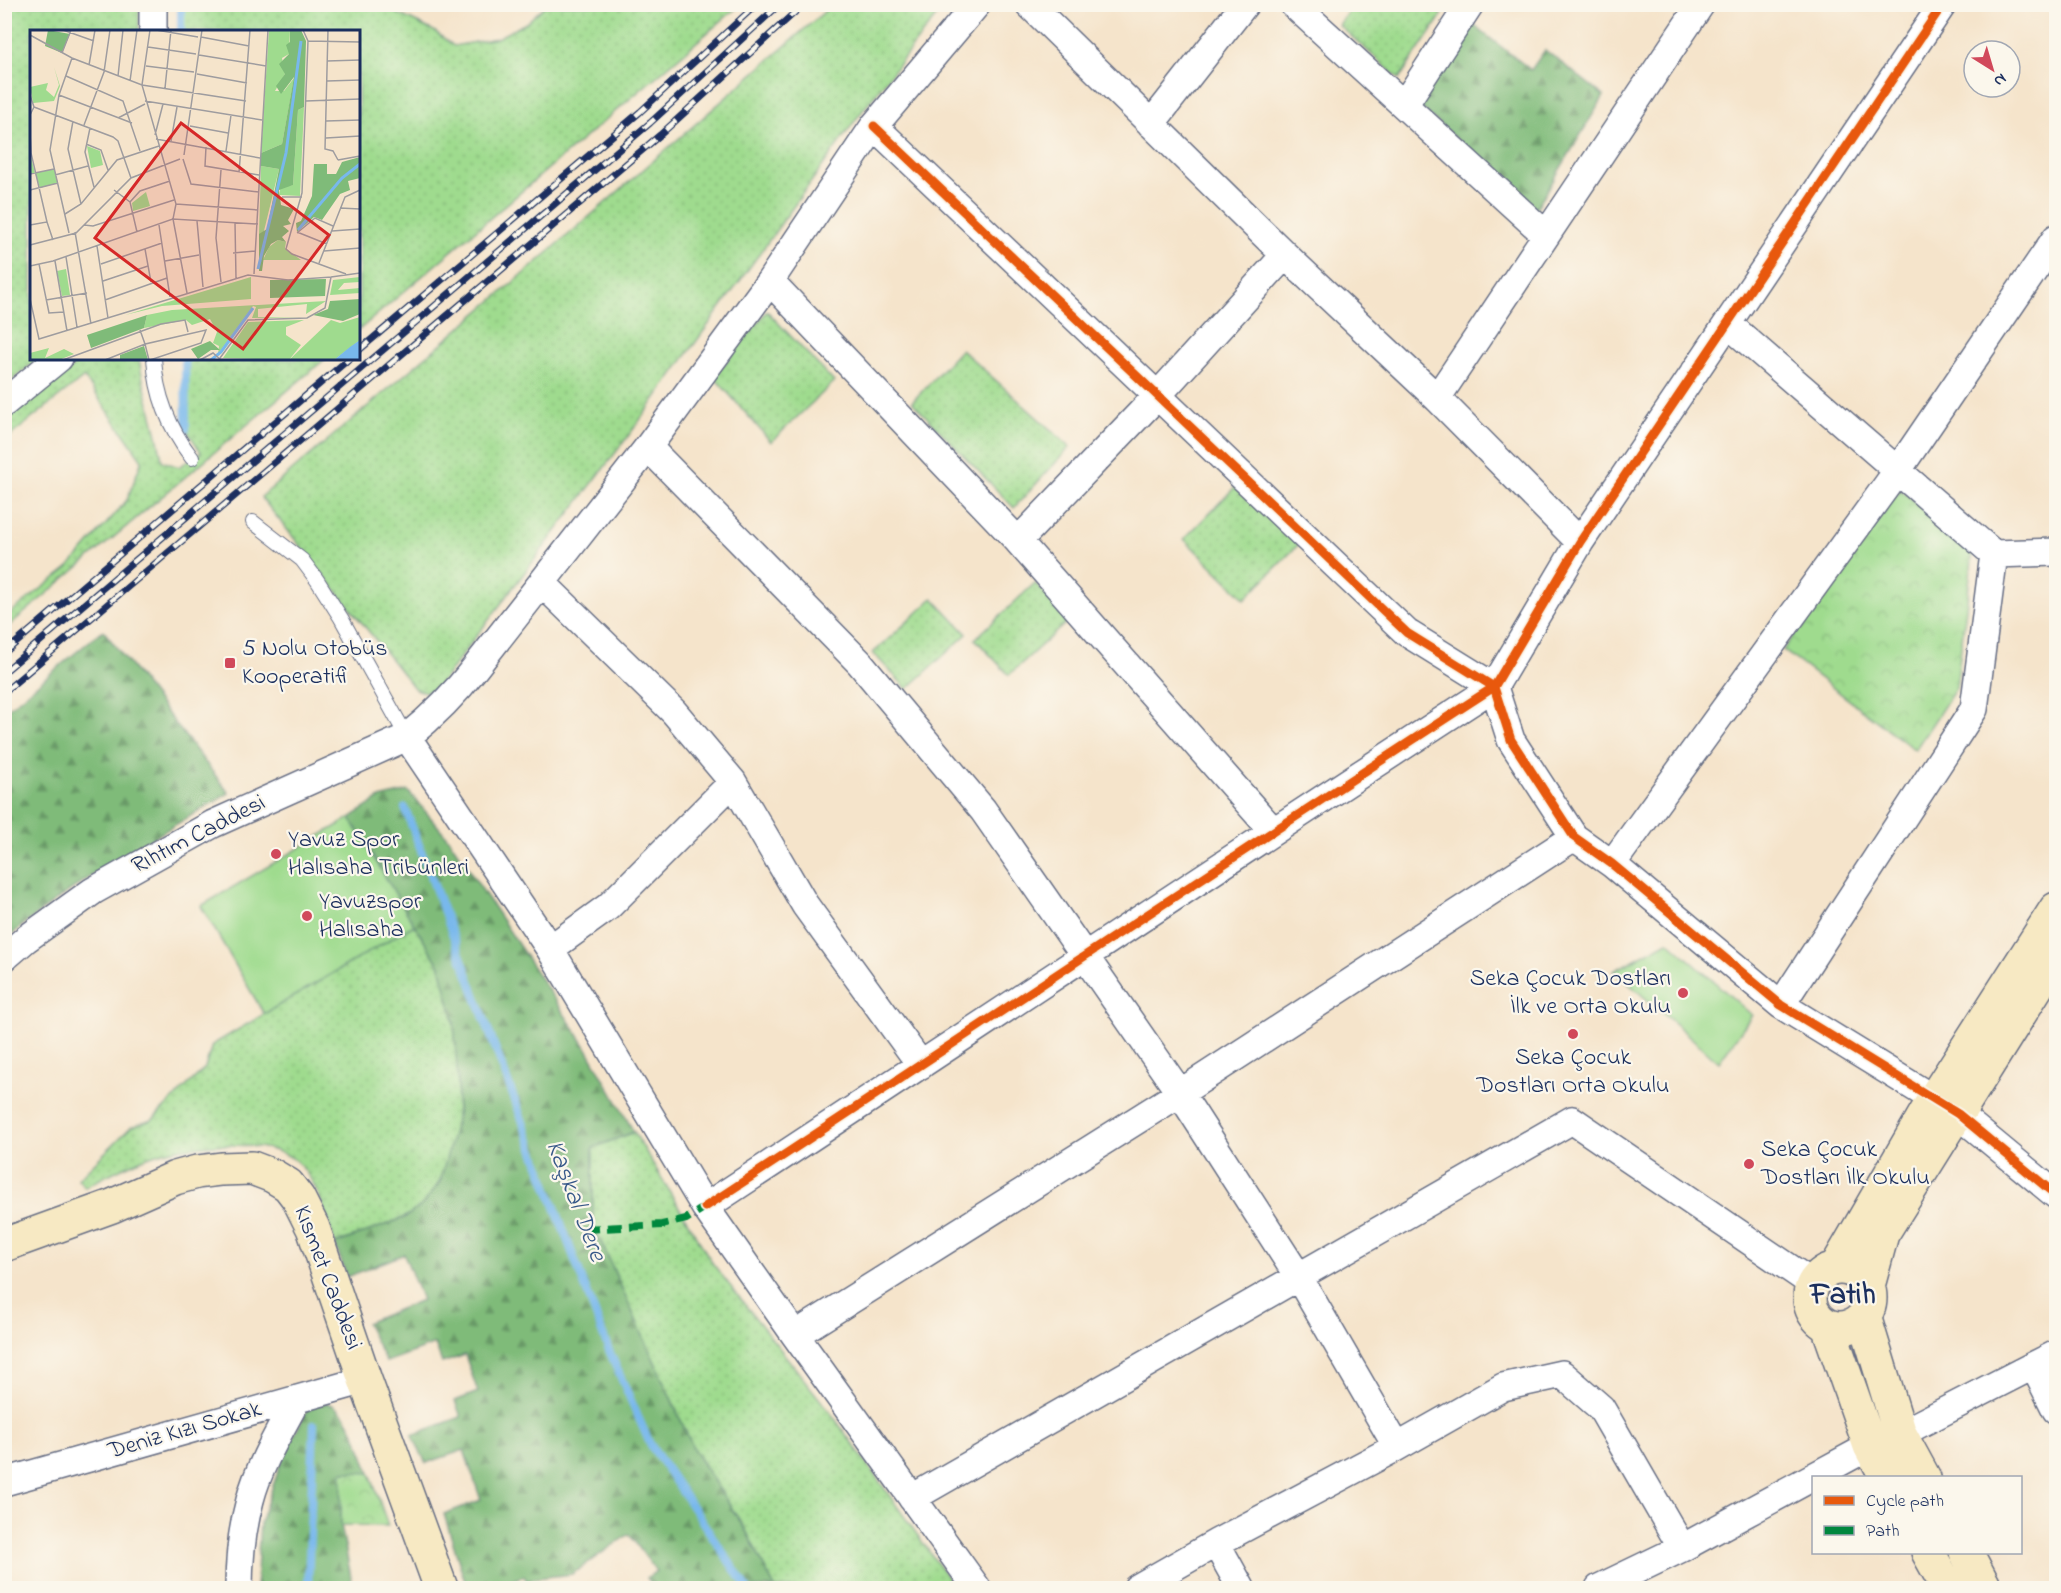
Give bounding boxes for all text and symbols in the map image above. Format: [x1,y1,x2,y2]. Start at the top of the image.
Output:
inset map [30,30,360,360]
north arrow [1962,39,2022,99]
text: N [1988,67,2011,92]
place label: 5 Nolu Otobüs Kooperatifi [242,632,388,695]
marker: 5 Nolu Otobüs Kooperatifi [223,656,237,670]
street label: Rıhtım Caddesi [126,786,272,884]
place label: Yavuz Spor Halısaha Tribünleri [288,823,469,886]
marker: Yavuz Spor Halısaha Tribünleri [269,847,283,861]
place label: Yavuzspor Halısaha [319,885,422,948]
marker: Yavuzspor Halısaha [300,909,314,923]
place label: Seka Çocuk Dostları İlk ve Orta Okulu [1470,962,1671,1025]
marker: Seka Çocuk Dostları İlk ve Orta Okulu [1676,986,1690,1000]
marker: Seka Çocuk Dostları Orta Okulu [1566,1027,1580,1041]
place label: Seka Çocuk Dostları Orta Okulu [1476,1041,1669,1104]
place label: Seka Çocuk Dostları İlk Okulu [1760,1133,1930,1196]
water label: Kaşkal Dere [535,1135,616,1268]
marker: Seka Çocuk Dostları İlk Okulu [1742,1157,1756,1171]
street label: Kısmet Caddesi [283,1201,371,1355]
district label: Fatih [1808,1274,1876,1318]
street label: Deniz Kızı Sokak [103,1392,266,1470]
legend [1812,1476,2022,1554]
text: Cycle path [1866,1489,1944,1515]
text: Path [1866,1519,1900,1545]

